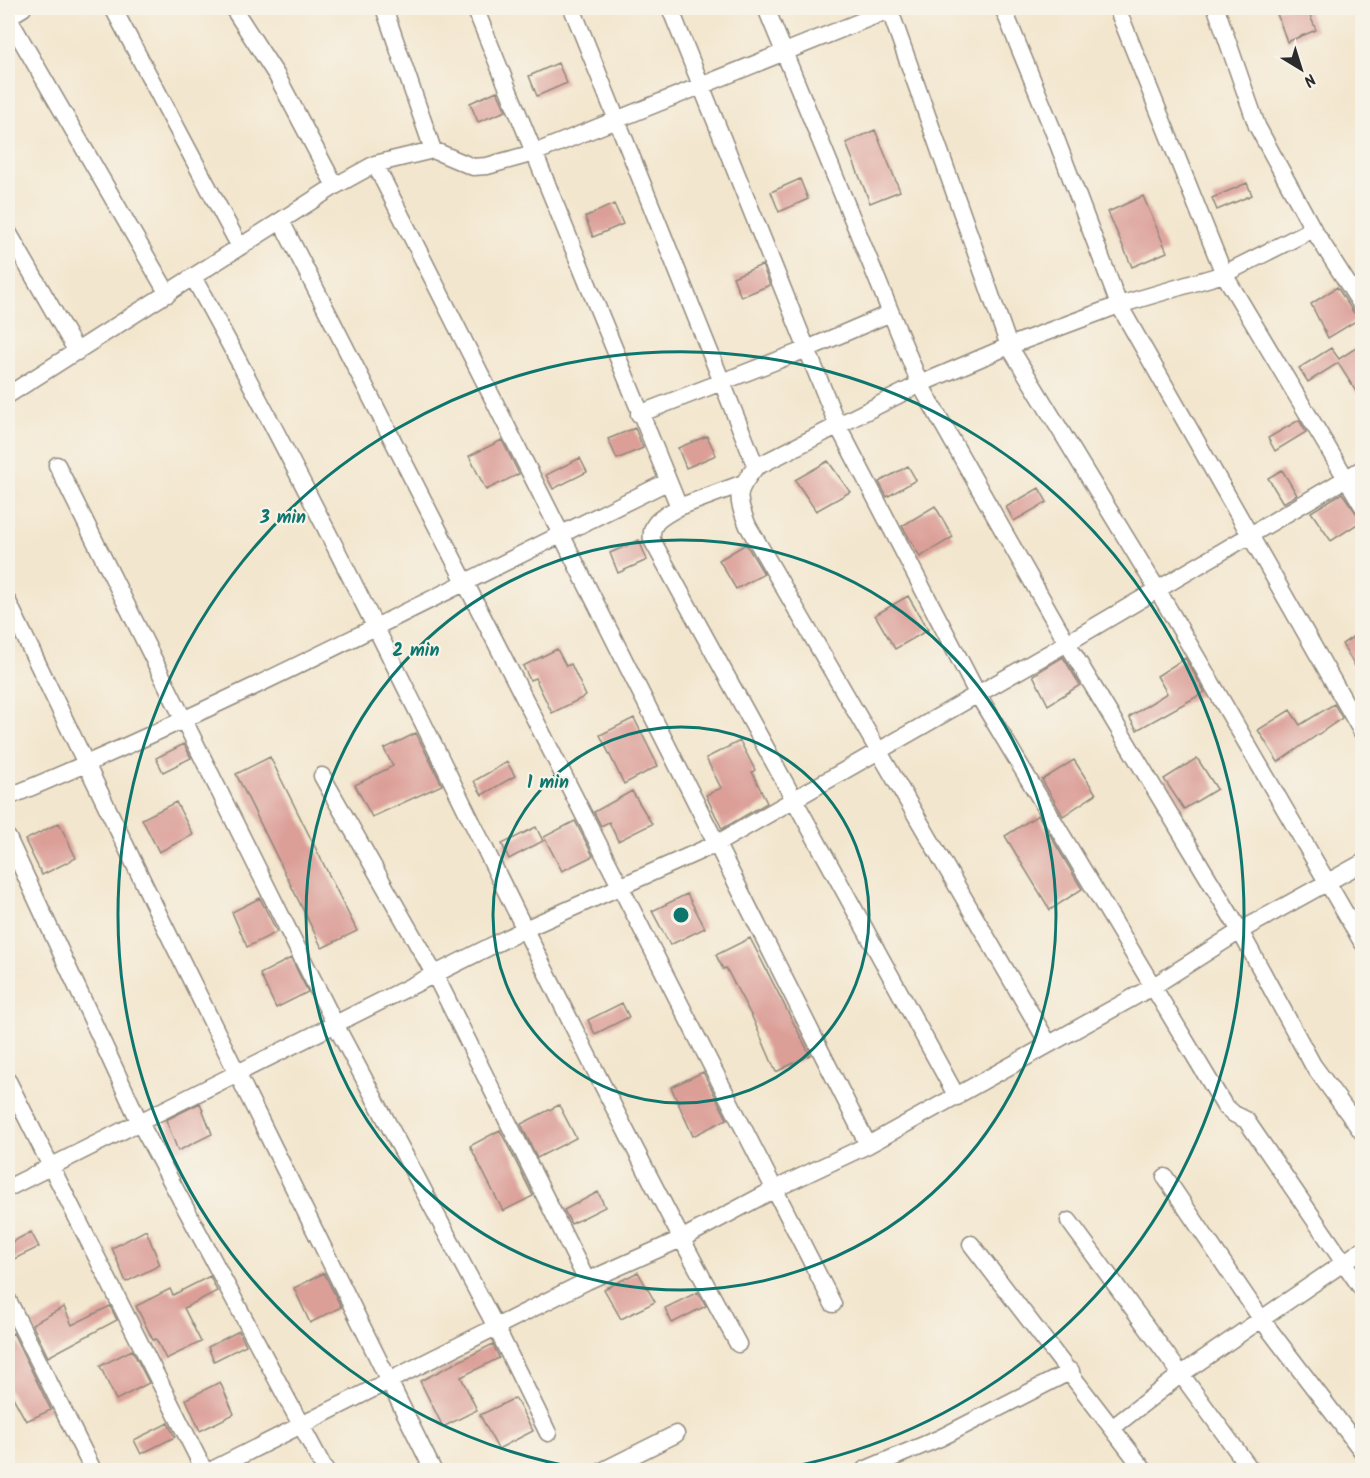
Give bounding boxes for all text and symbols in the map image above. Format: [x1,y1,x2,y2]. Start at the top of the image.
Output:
north arrow [1271,39,1331,99]
text: N [1298,67,1321,93]
text: 3 min [259,504,306,533]
text: 2 min [393,637,439,666]
text: 1 min [527,769,569,798]
centre of rings [671,905,691,925]

